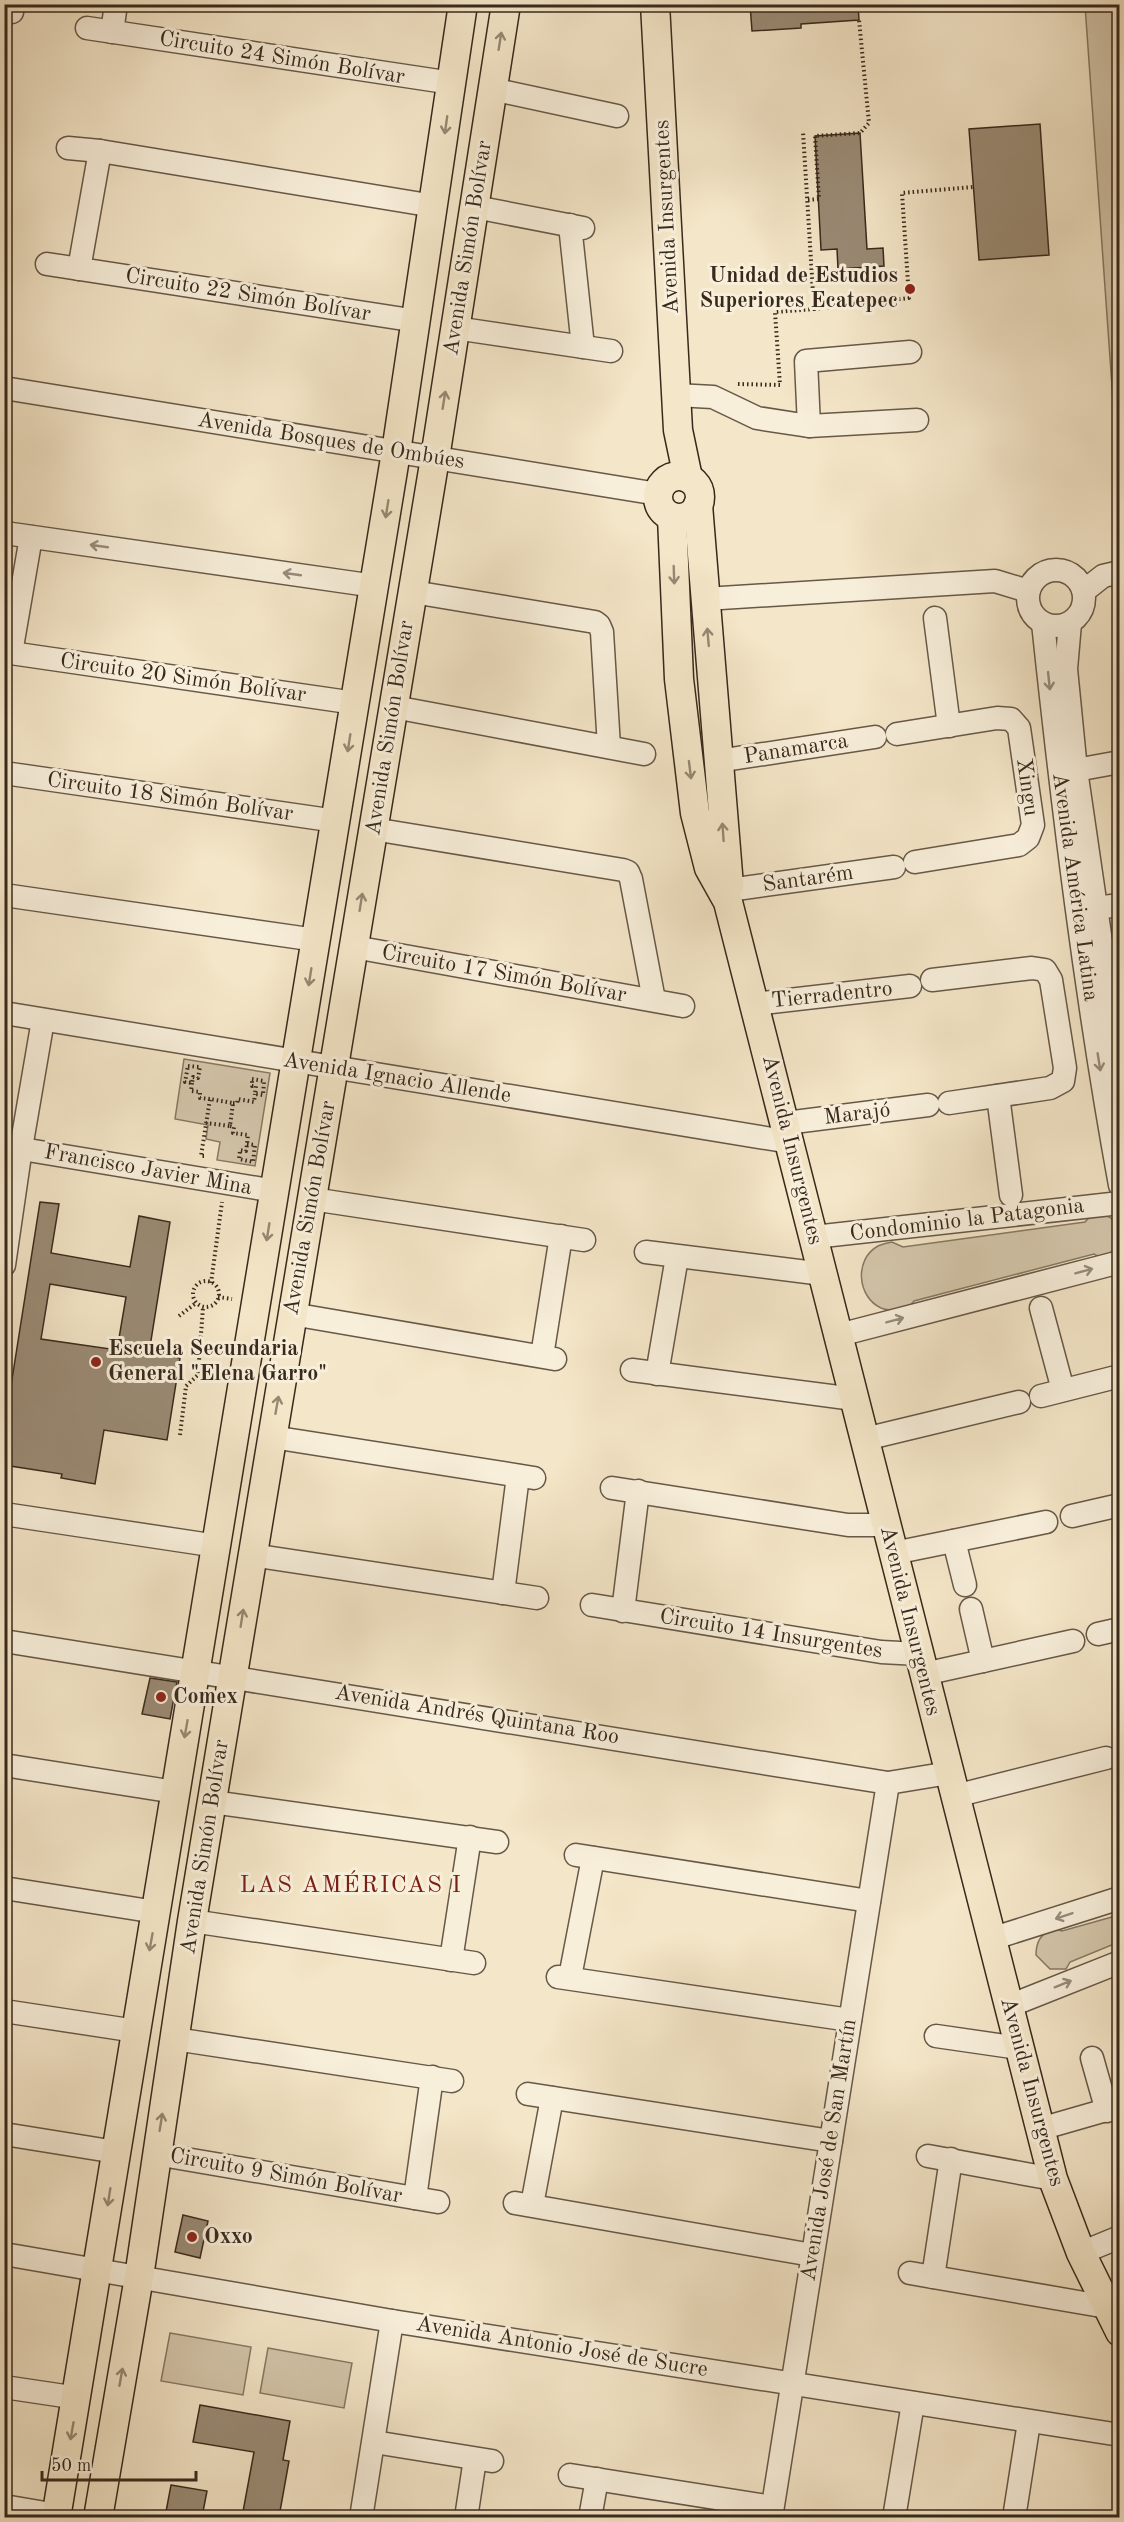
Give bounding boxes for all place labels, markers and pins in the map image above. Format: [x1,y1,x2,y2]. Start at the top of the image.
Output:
place label: Unidad de Estudios Superiores Ecatepec [700,265,898,312]
marker: Unidad de Estudios Superiores Ecatepec [903,282,917,296]
place label: Escuela Secundaria General "Elena Garro" [108,1338,327,1385]
marker: Escuela Secundaria General "Elena Garro" [89,1355,103,1369]
place label: Comex [173,1686,238,1708]
marker: Comex [154,1690,168,1704]
place label: Oxxo [204,2226,253,2248]
marker: Oxxo [185,2230,199,2244]

